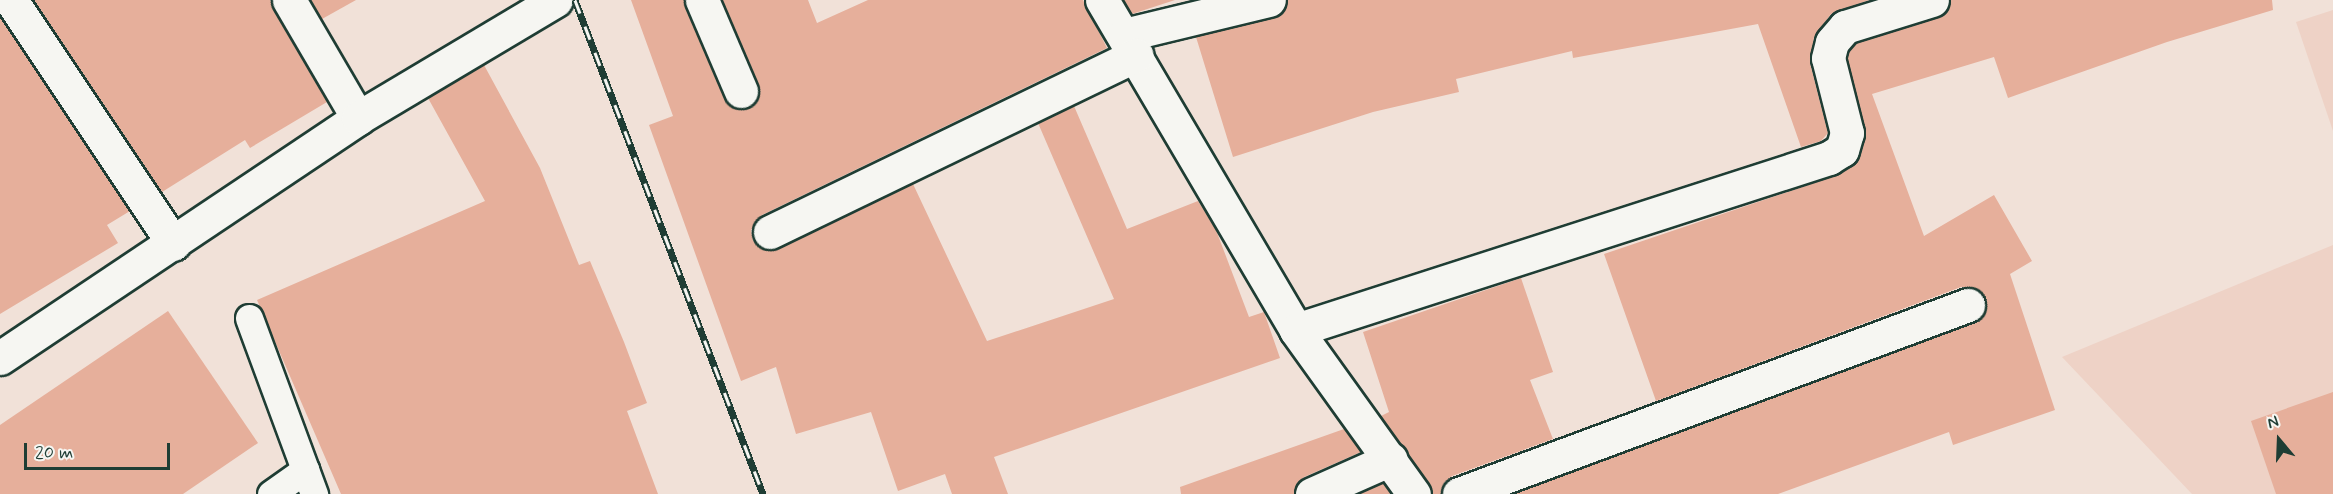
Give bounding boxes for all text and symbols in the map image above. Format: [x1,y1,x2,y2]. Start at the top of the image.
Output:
north arrow [2249,410,2309,470]
text: N [2265,411,2281,434]
scale bar [27,431,172,469]
text: 20 m [35,441,73,465]

